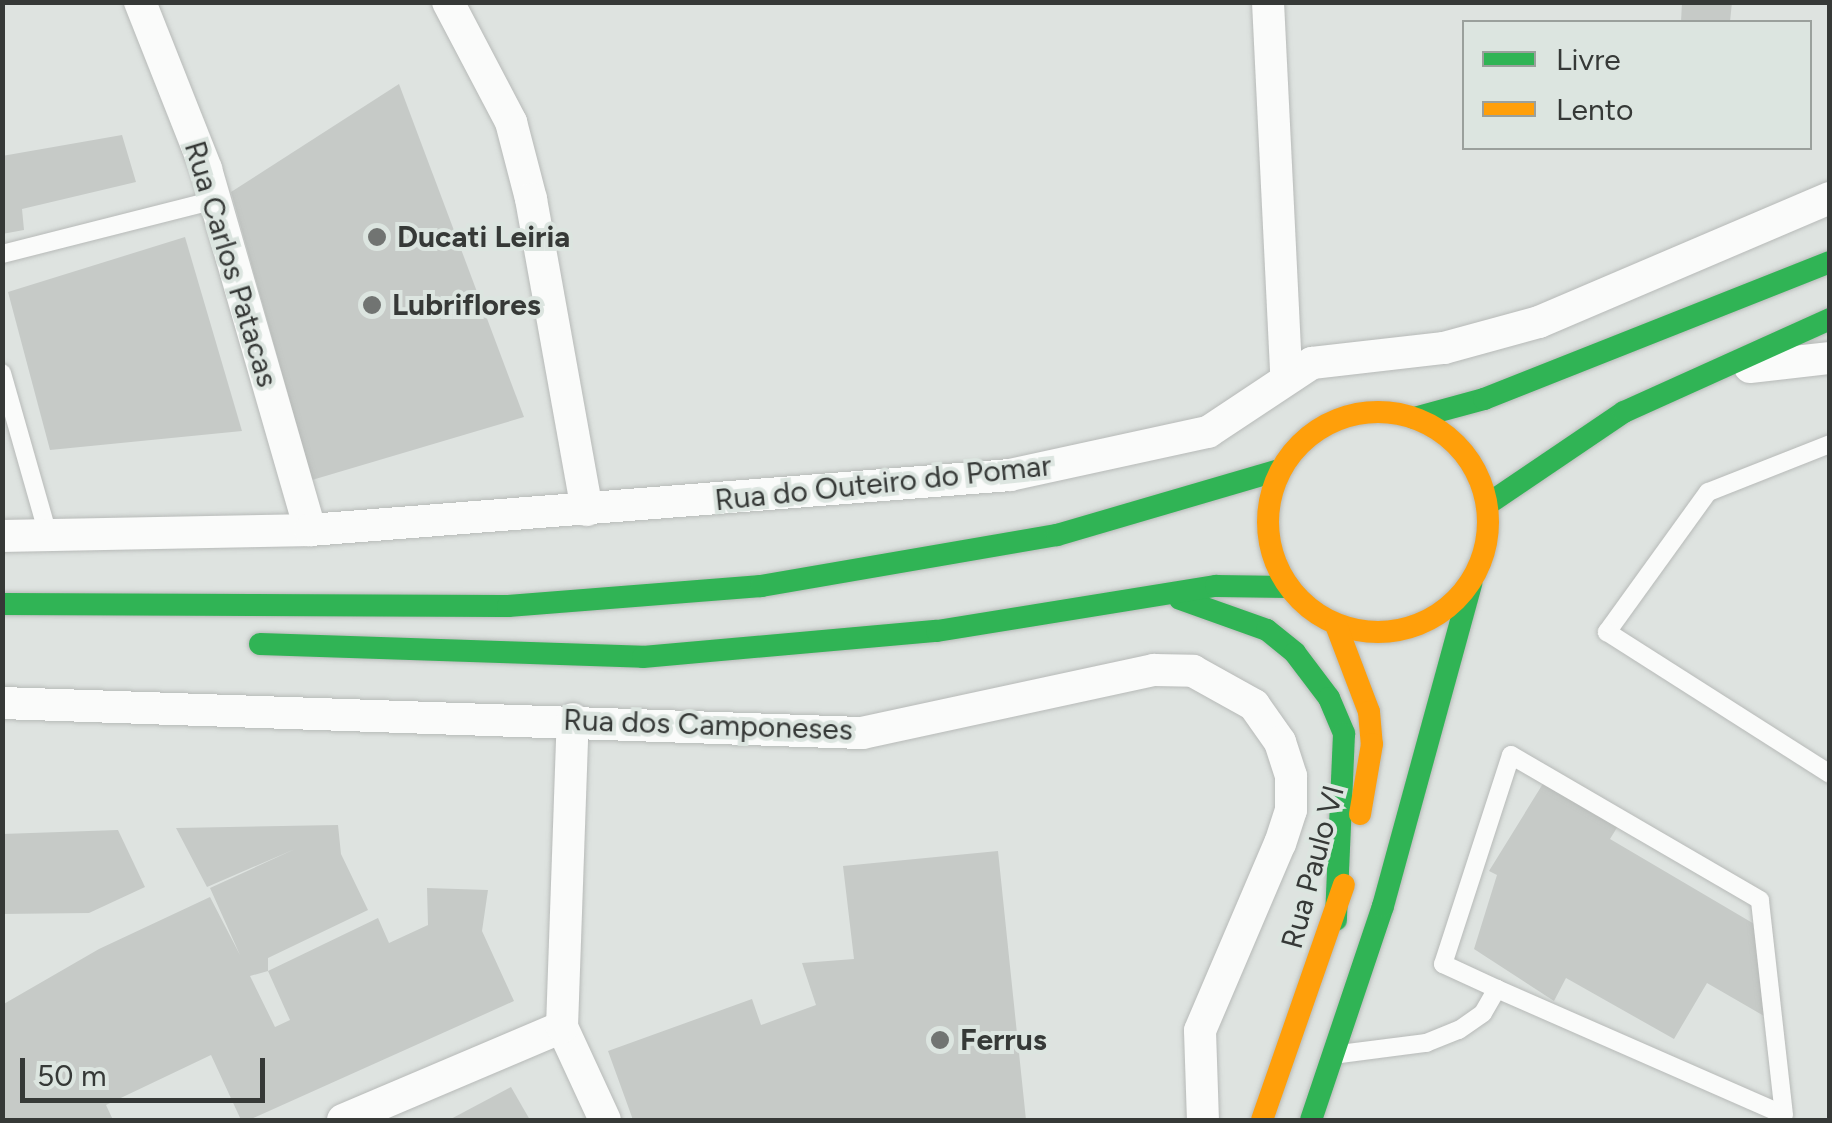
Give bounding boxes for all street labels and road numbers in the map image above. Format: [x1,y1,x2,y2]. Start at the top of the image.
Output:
street label: Rua Carlos Patacas [176,137,286,391]
street label: Rua do Outeiro do Pomar [713,447,1053,519]
street label: Rua dos Camponeses [563,702,853,748]
street label: Rua Paulo VI [1274,781,1352,953]

